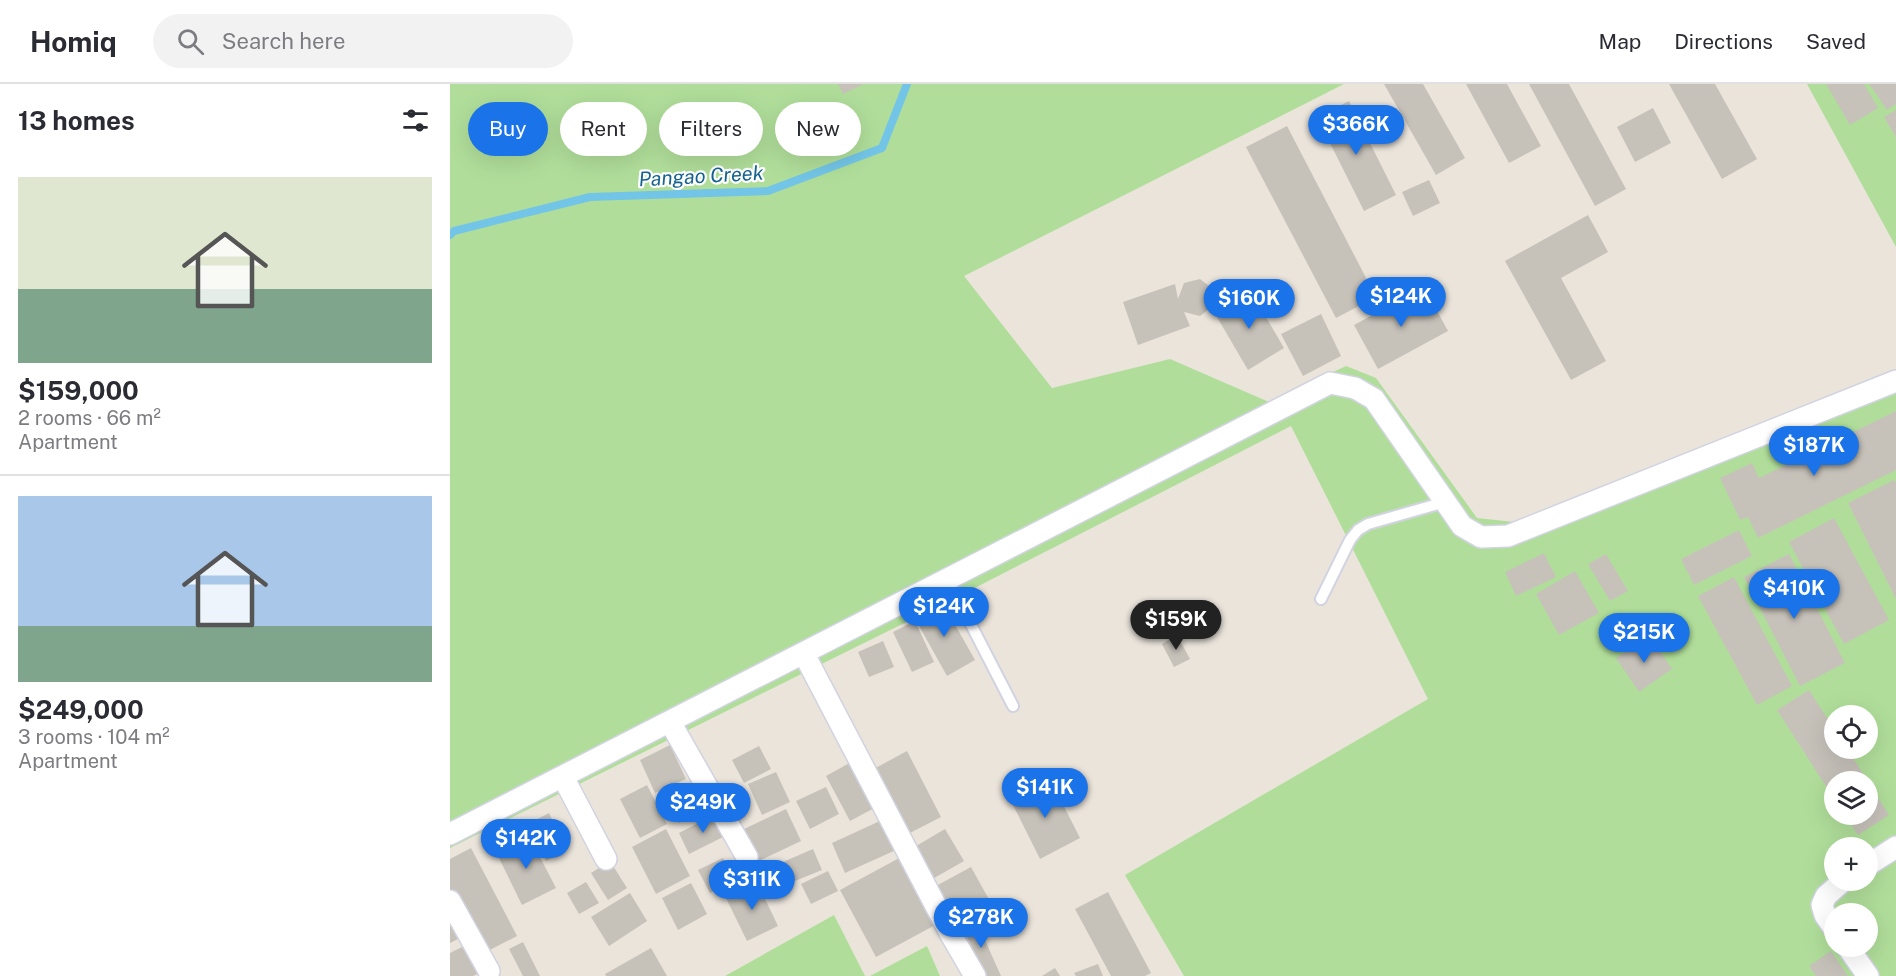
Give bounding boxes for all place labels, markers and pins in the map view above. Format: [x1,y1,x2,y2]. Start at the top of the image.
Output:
pin: $366K [1314,105,1398,156]
pin: $124K [1359,277,1443,328]
pin: $160K [1207,279,1291,330]
pin: $187K [1772,426,1856,477]
pin: $410K [1752,569,1836,620]
pin: $124K [902,587,986,638]
pin: $159K [1134,600,1218,651]
pin: $215K [1602,613,1686,664]
pin: $141K [1003,768,1087,819]
pin: $249K [661,783,745,834]
pin: $142K [484,819,568,870]
pin: $311K [710,860,794,911]
pin: $278K [939,898,1023,949]

